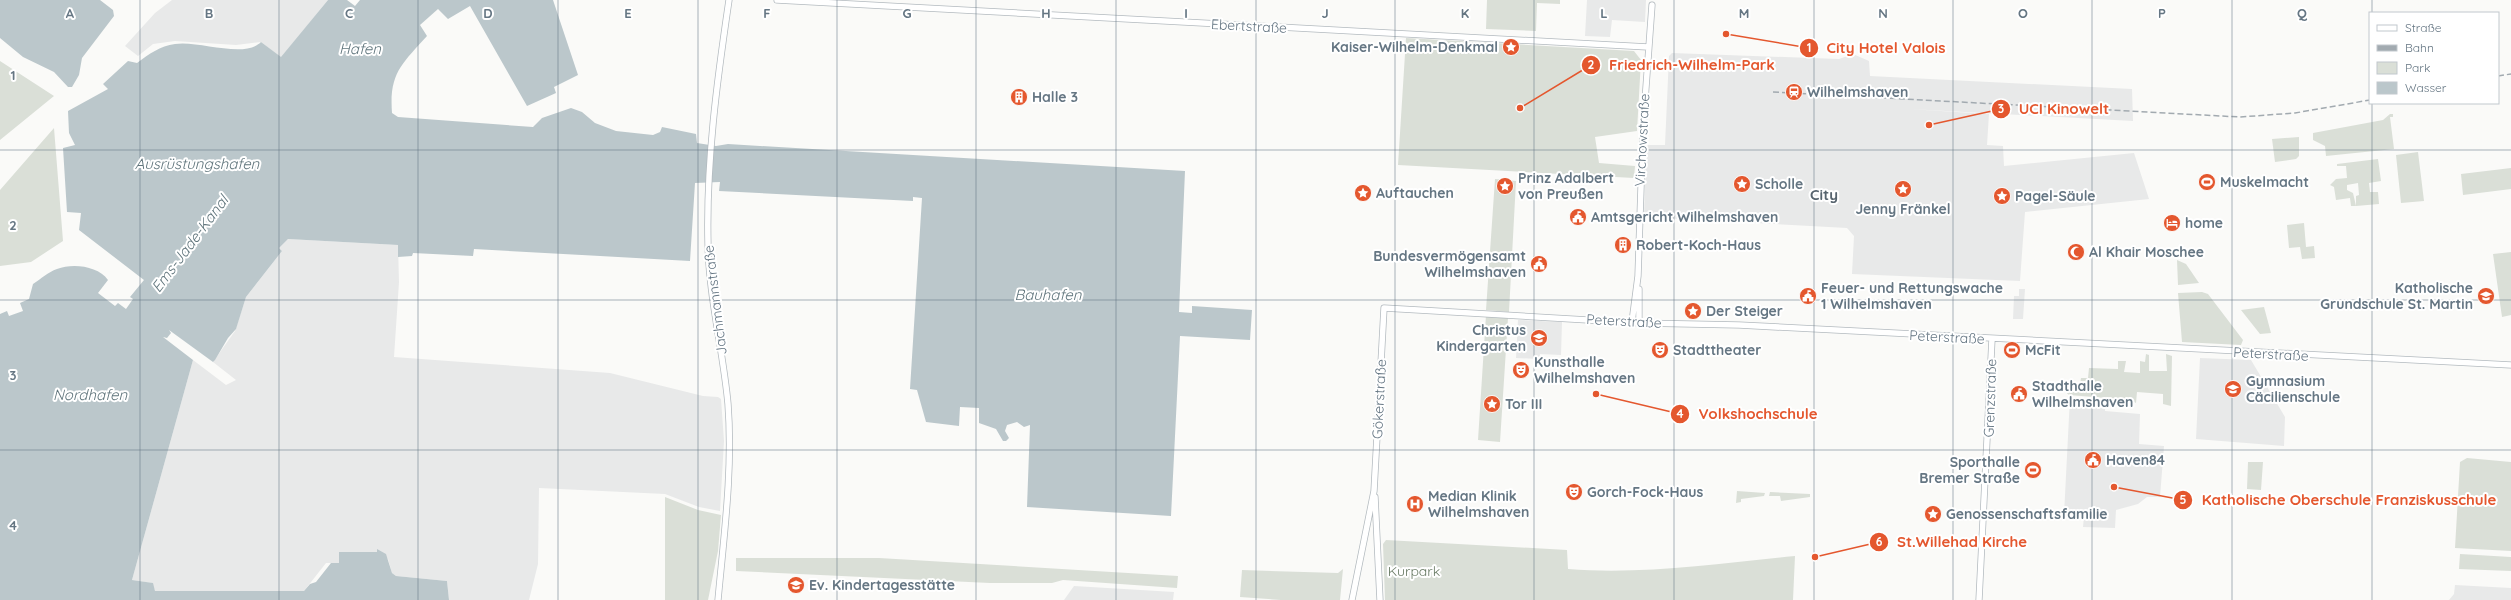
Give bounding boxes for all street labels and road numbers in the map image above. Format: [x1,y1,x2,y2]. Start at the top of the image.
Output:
street label: Ebertstraße [1210,15,1288,37]
street label: Virchowstraße [1631,93,1653,187]
street label: Jachmannstraße [699,244,731,356]
street label: Peterstraße [1586,310,1662,332]
street label: Peterstraße [1909,326,1985,348]
street label: Peterstraße [2233,343,2309,365]
street label: Gökerstraße [1368,358,1390,439]
street label: Grenzstraße [1980,358,2000,438]

